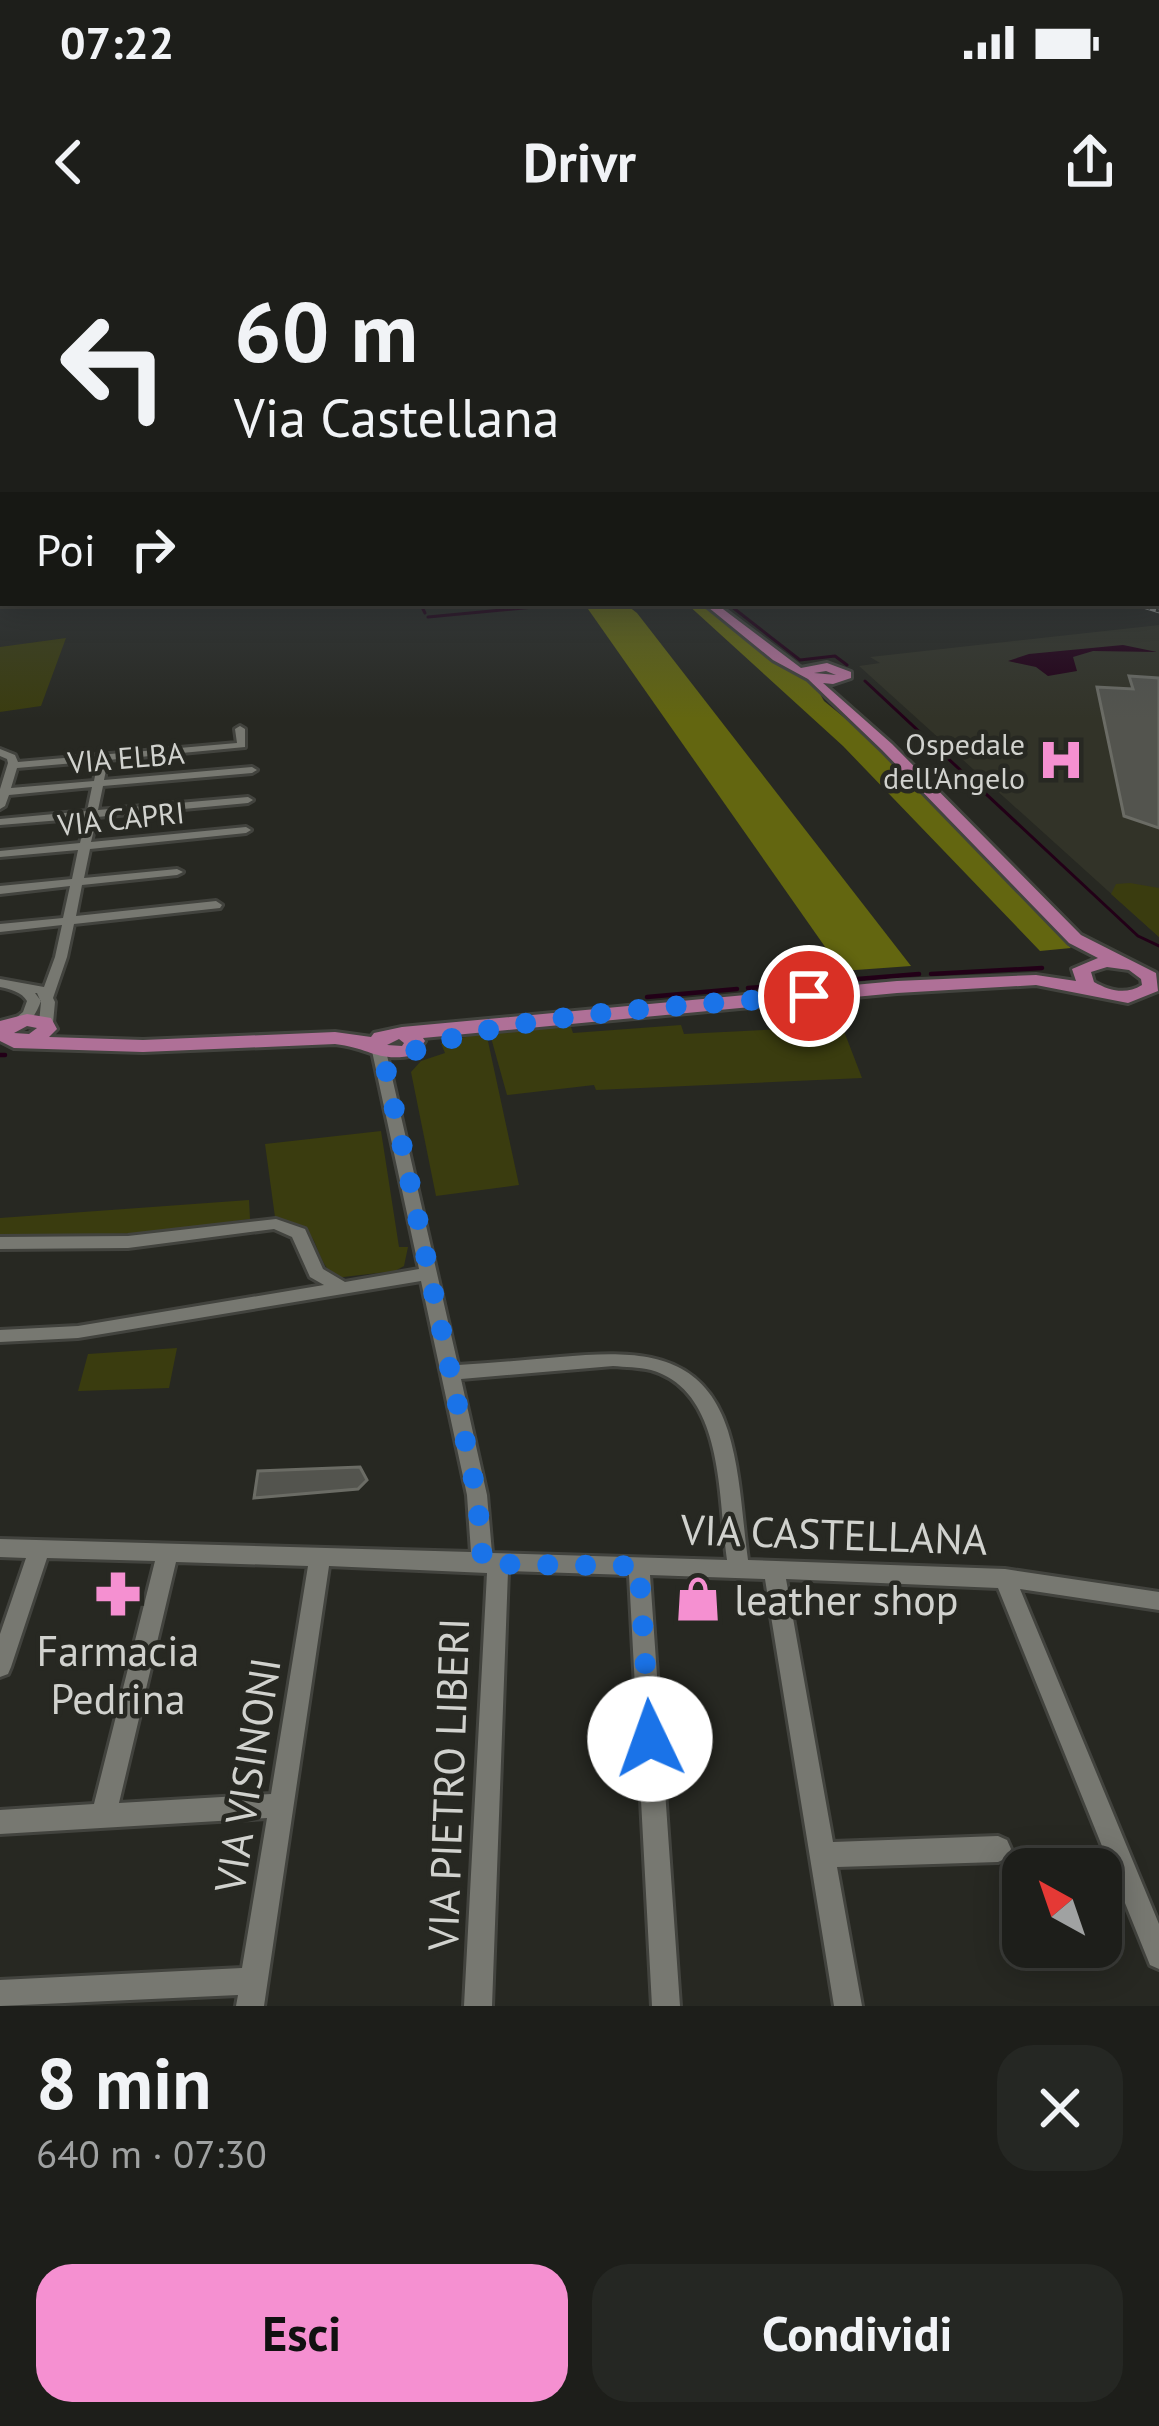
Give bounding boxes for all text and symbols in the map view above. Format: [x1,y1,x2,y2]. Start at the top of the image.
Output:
text: 07:22 [60,13,174,71]
text: Drivr [523,127,636,197]
icon: back [36,129,102,195]
icon: share [1057,129,1123,195]
text: 60 m [234,276,418,385]
icon: left [36,288,192,444]
text: Via Castellana [234,382,560,452]
icon: right [120,516,186,582]
text: Poi [36,520,96,578]
place label: Ospedale dell'Angelo [883,724,1025,797]
street label: VIA ELBA [65,732,186,782]
hospital icon: Ospedale dell'Angelo [1036,735,1086,785]
street label: VIA CAPRI [55,792,186,844]
pin [758,945,860,1047]
icon: arrive [776,963,842,1029]
street label: VIA CASTELLANA [679,1501,989,1567]
pharmacy icon: Farmacia Pedrina [93,1569,143,1619]
place label: leather shop [734,1572,958,1627]
shop icon: leather shop [673,1574,723,1624]
street label: VIA PIETRO LIBERI [415,1617,481,1952]
place label: Farmacia Pedrina [37,1623,199,1726]
street label: VIA VISINONI [201,1654,293,1897]
position arrow [587,1676,713,1802]
north arrow [1002,1848,1122,1968]
map controls [1002,1848,1122,1968]
text: 8 min [36,2036,212,2129]
button: close [997,2045,1123,2171]
text: 640 m · 07:30 [36,2128,267,2179]
button: Esci [36,2264,568,2402]
button: Condividi [592,2264,1123,2402]

